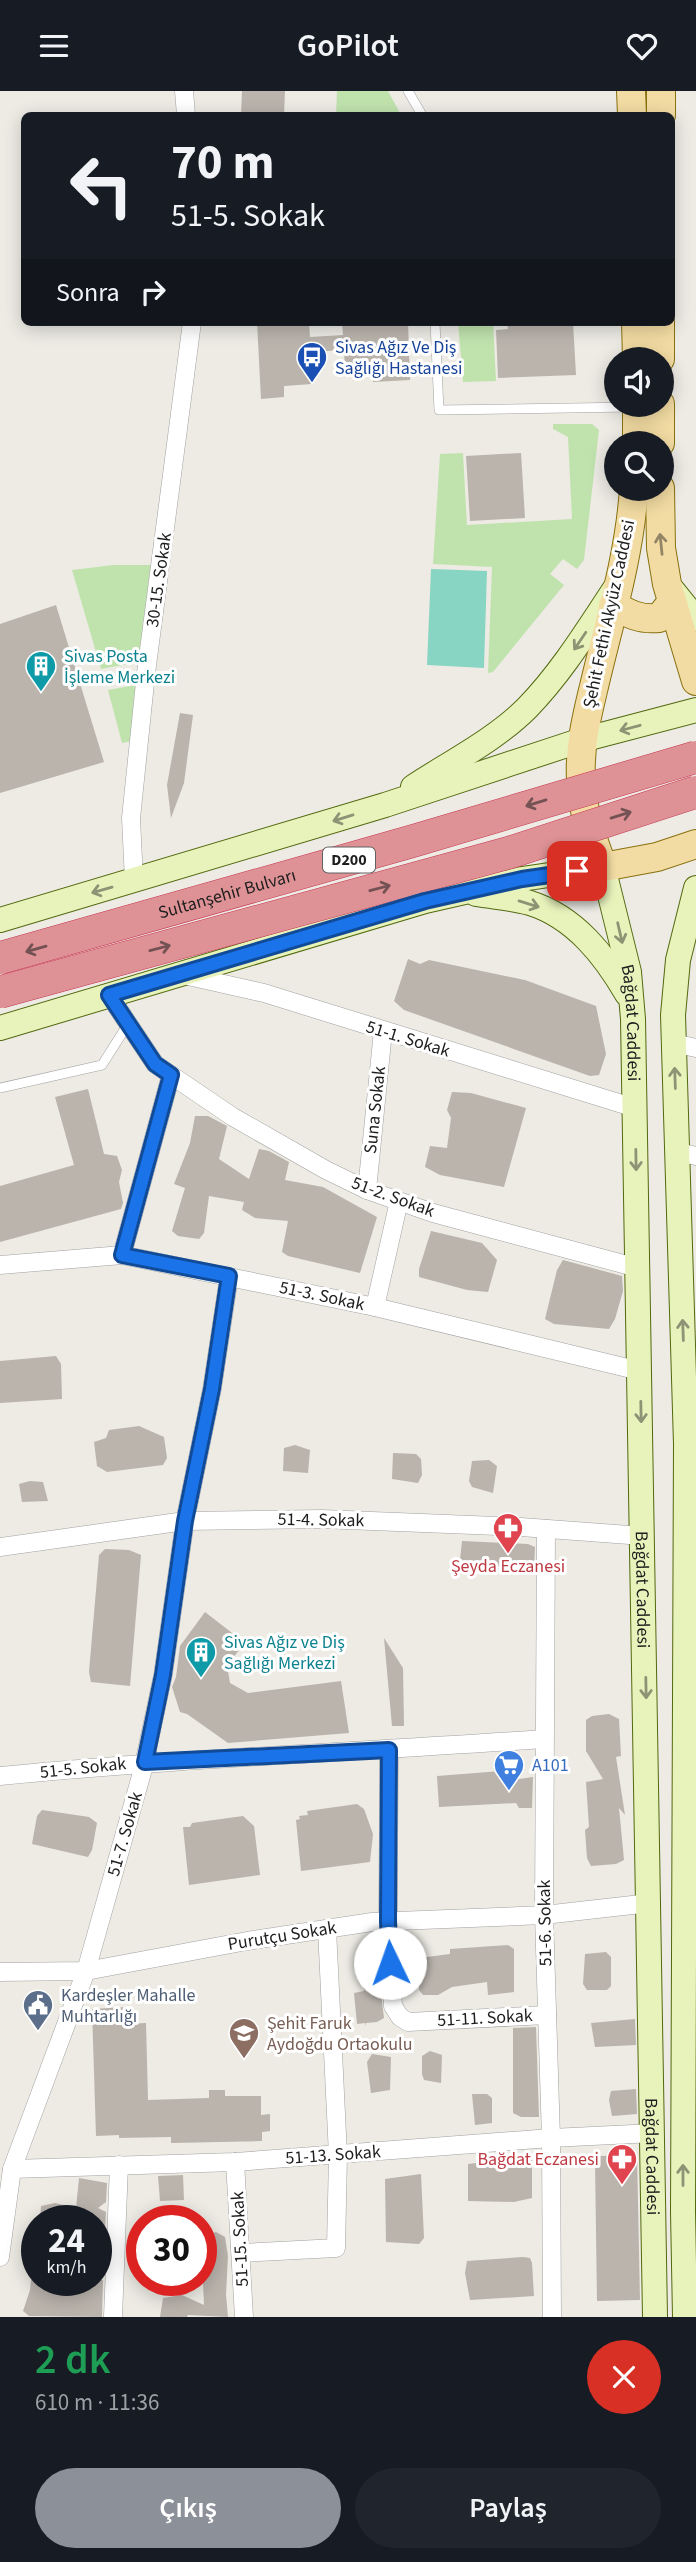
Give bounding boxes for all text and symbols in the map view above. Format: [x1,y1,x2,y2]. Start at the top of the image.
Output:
text: GoPilot [297,23,399,69]
icon: menu [35,27,73,65]
icon: heart [623,27,661,65]
text: 70 m [171,128,275,198]
icon: left [56,140,147,231]
text: 51-5. Sokak [171,193,325,239]
icon: right [134,273,172,311]
text: Sonra [56,274,120,311]
place label: Sivas Ağız Ve Diş Sağlığı Hastanesi [335,335,462,381]
bus stop icon: Sivas Ağız Ve Diş Sağlığı Hastanesi [295,340,329,384]
map controls [604,347,674,501]
button: sound [604,347,674,417]
button: search [604,431,674,501]
street label: Şehit Fethi Akyüz Caddesi [577,517,641,711]
street label: 30-15. Sokak [140,531,178,629]
one-way arrow [655,533,668,555]
one-way arrow [573,630,587,650]
place label: Sivas Posta İşleme Merkezi [64,644,175,690]
building icon: Sivas Posta İşleme Merkezi [24,649,58,693]
one-way arrow [619,722,641,735]
one-way arrow [526,798,548,811]
one-way arrow [610,808,632,821]
one-way arrow [332,812,354,825]
pin [547,841,607,901]
road number: D200 [323,847,375,873]
icon: arrive [558,852,596,890]
street label: Sultanşehir Bulvarı [155,862,299,925]
one-way arrow [368,881,391,894]
one-way arrow [91,885,113,898]
one-way arrow [517,898,539,911]
one-way arrow [614,921,627,944]
one-way arrow [149,941,171,954]
one-way arrow [25,943,47,956]
street label: Bağdat Caddesi [615,961,647,1082]
street label: 51-1. Sokak [363,1014,453,1064]
street label: Suna Sokak [358,1065,392,1155]
one-way arrow [668,1067,681,1090]
one-way arrow [629,1148,643,1171]
street label: 51-2. Sokak [348,1170,438,1224]
street label: 51-3. Sokak [277,1275,367,1317]
one-way arrow [676,1319,690,1342]
one-way arrow [634,1400,648,1423]
street label: 51-4. Sokak [277,1507,365,1533]
pharmacy icon: Şeyda Eczanesi [491,1511,525,1555]
street label: Bağdat Caddesi [629,1531,656,1649]
place label: Şeyda Eczanesi [451,1554,565,1579]
place label: Sivas Ağız ve Diş Sağlığı Merkezi [224,1630,345,1676]
building icon: Sivas Ağız ve Diş Sağlığı Merkezi [184,1635,218,1679]
one-way arrow [639,1676,653,1699]
supermarket icon: A101 [492,1748,526,1792]
street label: 51-5. Sokak [39,1751,127,1785]
place label: A101 [532,1753,569,1778]
street label: 51-7. Sokak [101,1789,149,1879]
street label: 51-6. Sokak [532,1879,558,1967]
street label: Purutçu Sokak [226,1915,338,1957]
position arrow [353,1926,427,2000]
place label: Kardeşler Mahalle Muhtarlığı [61,1983,196,2029]
public building icon: Kardeşler Mahalle Muhtarlığı [21,1988,55,2032]
street label: 51-11. Sokak [437,2003,533,2033]
place label: Şehit Faruk Aydoğdu Ortaokulu [267,2011,413,2057]
school or university icon: Şehit Faruk Aydoğdu Ortaokulu [227,2016,261,2060]
street label: Bağdat Caddesi [639,2098,666,2215]
street label: 51-13. Sokak [284,2139,382,2171]
pharmacy icon: Bağdat Eczanesi [605,2142,639,2186]
place label: Bağdat Eczanesi [477,2147,599,2172]
one-way arrow [676,2164,690,2187]
street label: 51-15. Sokak [225,2191,255,2287]
speed limit sign: 30 [126,2205,217,2296]
text: 24 [48,2216,85,2266]
text: km/h [47,2255,86,2280]
text: 2 dk [35,2330,111,2390]
button: close [587,2340,661,2414]
text: 610 m · 11:36 [35,2386,159,2419]
button: Çıkış [35,2468,341,2548]
button: Paylaş [355,2468,661,2548]

